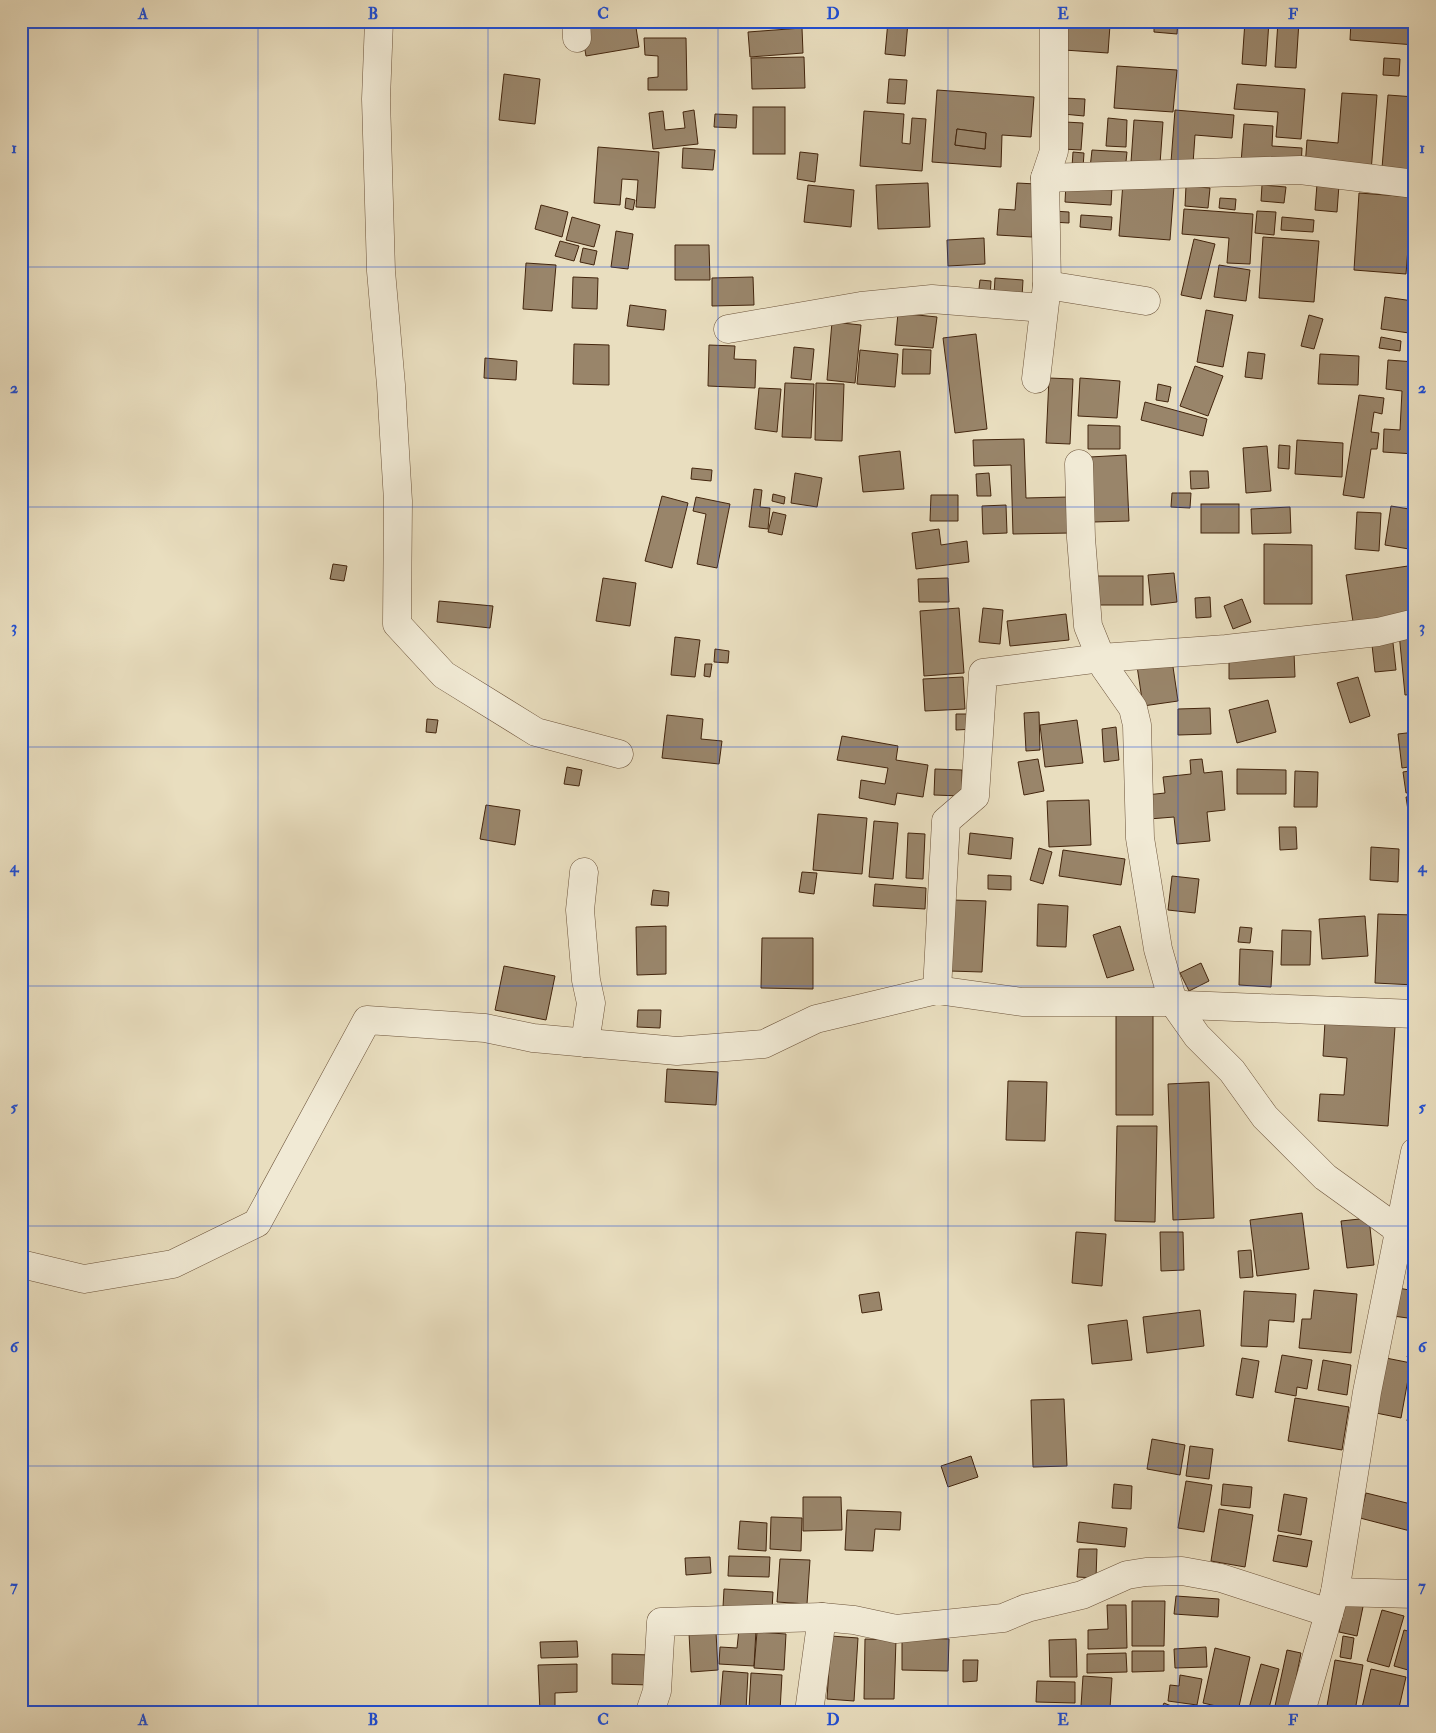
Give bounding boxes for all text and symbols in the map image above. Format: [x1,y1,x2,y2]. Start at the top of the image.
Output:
text: A [137,4,149,24]
text: B [368,4,378,24]
text: C [597,4,609,24]
text: D [826,4,840,24]
text: E [1057,4,1069,24]
text: F [1288,4,1298,24]
text: 1 [11,138,17,158]
text: 1 [1419,138,1425,158]
text: 2 [10,378,18,398]
text: 2 [1418,378,1426,398]
text: 3 [11,617,17,637]
text: 3 [1419,617,1425,637]
text: 4 [9,857,20,877]
text: 4 [1417,857,1428,877]
text: 5 [10,1097,18,1117]
text: 5 [1418,1097,1426,1117]
text: 6 [10,1337,20,1357]
text: 6 [1418,1337,1428,1357]
text: 7 [10,1576,18,1596]
text: 7 [1418,1576,1426,1596]
text: A [137,1710,149,1730]
text: B [368,1710,378,1730]
text: C [597,1710,609,1730]
text: D [826,1710,840,1730]
text: E [1057,1710,1069,1730]
text: F [1288,1710,1298,1730]

